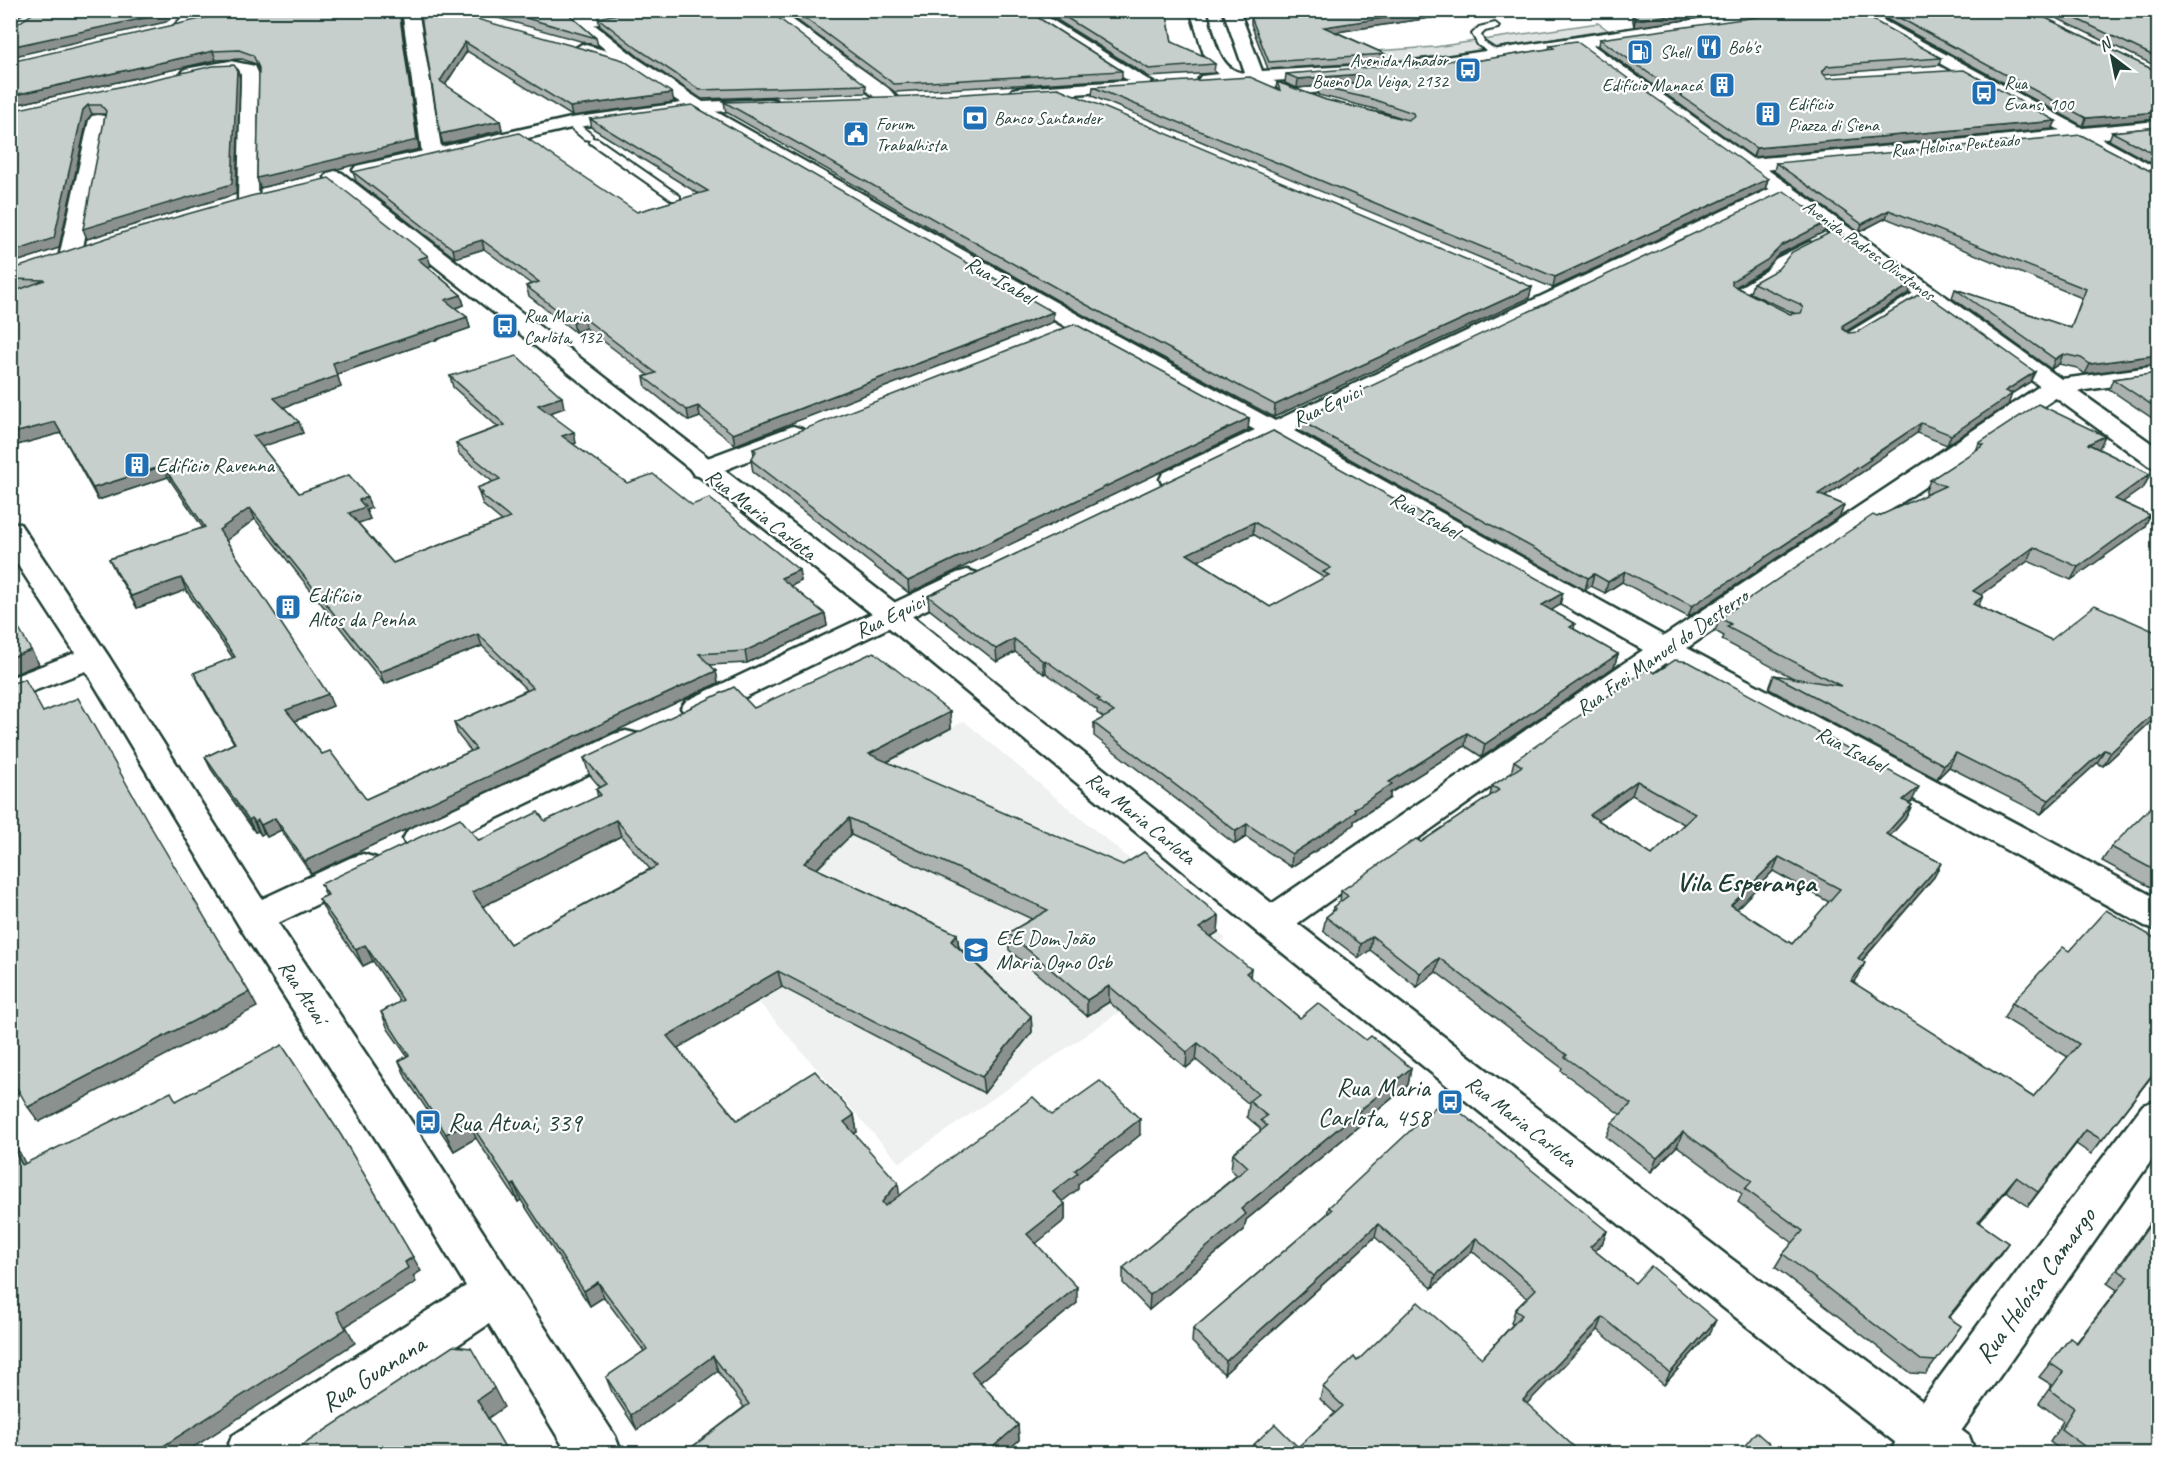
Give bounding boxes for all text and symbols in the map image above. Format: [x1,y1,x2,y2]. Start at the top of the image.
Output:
north arrow [2082,27,2142,87]
restaurant icon: Bob's [1694,32,1724,62]
text: N [2095,32,2117,56]
place label: Bob's [1728,36,1762,58]
fuel station icon: Shell [1625,37,1655,67]
place label: Shell [1660,41,1692,63]
place label: Avenida Amador Bueno Da Veiga, 2132 [1312,49,1450,92]
bus stop icon: Avenida Amador Bueno Da Veiga, 2132 [1453,55,1483,85]
building icon: Edifício Manacá [1707,70,1737,100]
place label: Rua Evans, 100 [2004,72,2075,115]
place label: Edifício Manacá [1602,74,1704,96]
bus stop icon: Rua Evans, 100 [1969,78,1999,108]
place label: Edifício Piazza di Siena [1788,93,1880,136]
building icon: Edifício Piazza di Siena [1753,99,1783,129]
bank icon: Banco Santander [960,103,990,133]
place label: Banco Santander [994,107,1104,129]
place label: Forum Trabalhista [876,113,948,156]
public building icon: Forum Trabalhista [841,119,871,149]
street label: Rua Heloisa Penteado [1890,128,2022,162]
street label: Avenida Padres Olivetanos [1799,195,1941,306]
street label: Rua Isabel [961,250,1042,312]
place label: Rua Maria Carlota, 132 [524,305,604,348]
bus stop icon: Rua Maria Carlota, 132 [490,311,520,341]
street label: Rua Equici [1288,376,1369,432]
building icon: Edifício Ravenna [122,450,152,480]
place label: Edifício Ravenna [156,452,276,478]
street label: Rua Maria Carlota [700,463,823,566]
street label: Rua Isabel [1386,485,1467,546]
street label: Rua Frei Manuel do Desterro [1571,581,1755,721]
place label: Edifício Altos da Penha [308,582,417,632]
street label: Rua Equici [851,587,932,644]
building icon: Edifício Altos da Penha [273,592,303,622]
street label: Rua Isabel [1812,720,1893,780]
street label: Rua Maria Carlota [1081,766,1202,871]
district label: Vila Esperança [1676,865,1818,899]
place label: E.E Dom João Maria Ogno Osb [996,925,1114,975]
school or university icon: E.E Dom João Maria Ogno Osb [961,935,991,965]
street label: Rua Atuaí [273,955,335,1032]
street label: Rua Maria Carlota [1460,1070,1583,1173]
place label: Rua Maria Carlota, 458 [1318,1071,1432,1134]
bus stop icon: Rua Maria Carlota, 458 [1435,1087,1465,1117]
place label: Rua Atuai, 339 [448,1106,584,1139]
bus stop icon: Rua Atuai, 339 [413,1107,443,1137]
street label: Rua Heloísa Camargo [1968,1199,2104,1370]
street label: Rua Guanana [315,1326,434,1419]

